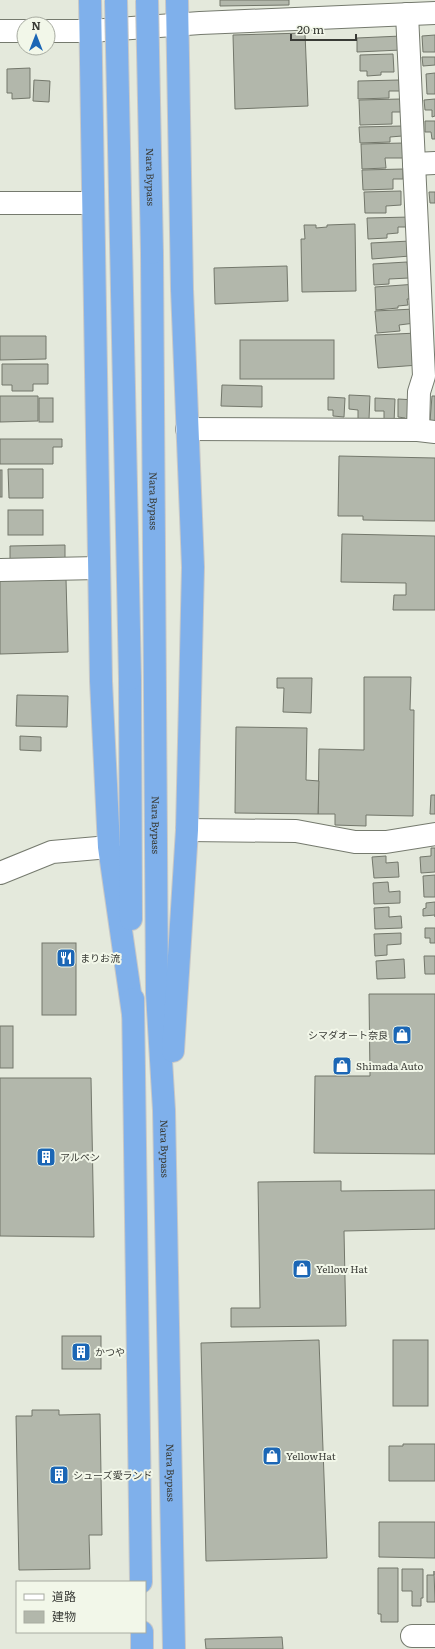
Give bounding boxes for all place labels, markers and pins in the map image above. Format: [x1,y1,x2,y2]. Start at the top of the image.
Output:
restaurant icon: まりお流 [55,947,77,969]
place label: まりお流 [80,950,120,965]
shop icon: シマダオート奈良 [391,1024,413,1046]
place label: シマダオート奈良 [308,1027,388,1042]
shop icon: Shimada Auto [331,1055,353,1077]
place label: Shimada Auto [356,1058,423,1073]
building icon: アルペン [35,1146,57,1168]
place label: アルペン [60,1149,100,1164]
shop icon: Yellow Hat [291,1258,313,1280]
place label: Yellow Hat [316,1261,368,1276]
building icon: かつや [70,1341,92,1363]
place label: かつや [95,1344,125,1359]
shop icon: YellowHat [261,1445,283,1467]
place label: YellowHat [286,1448,336,1463]
building icon: シューズ愛ランド [48,1464,70,1486]
place label: シューズ愛ランド [73,1467,153,1482]

